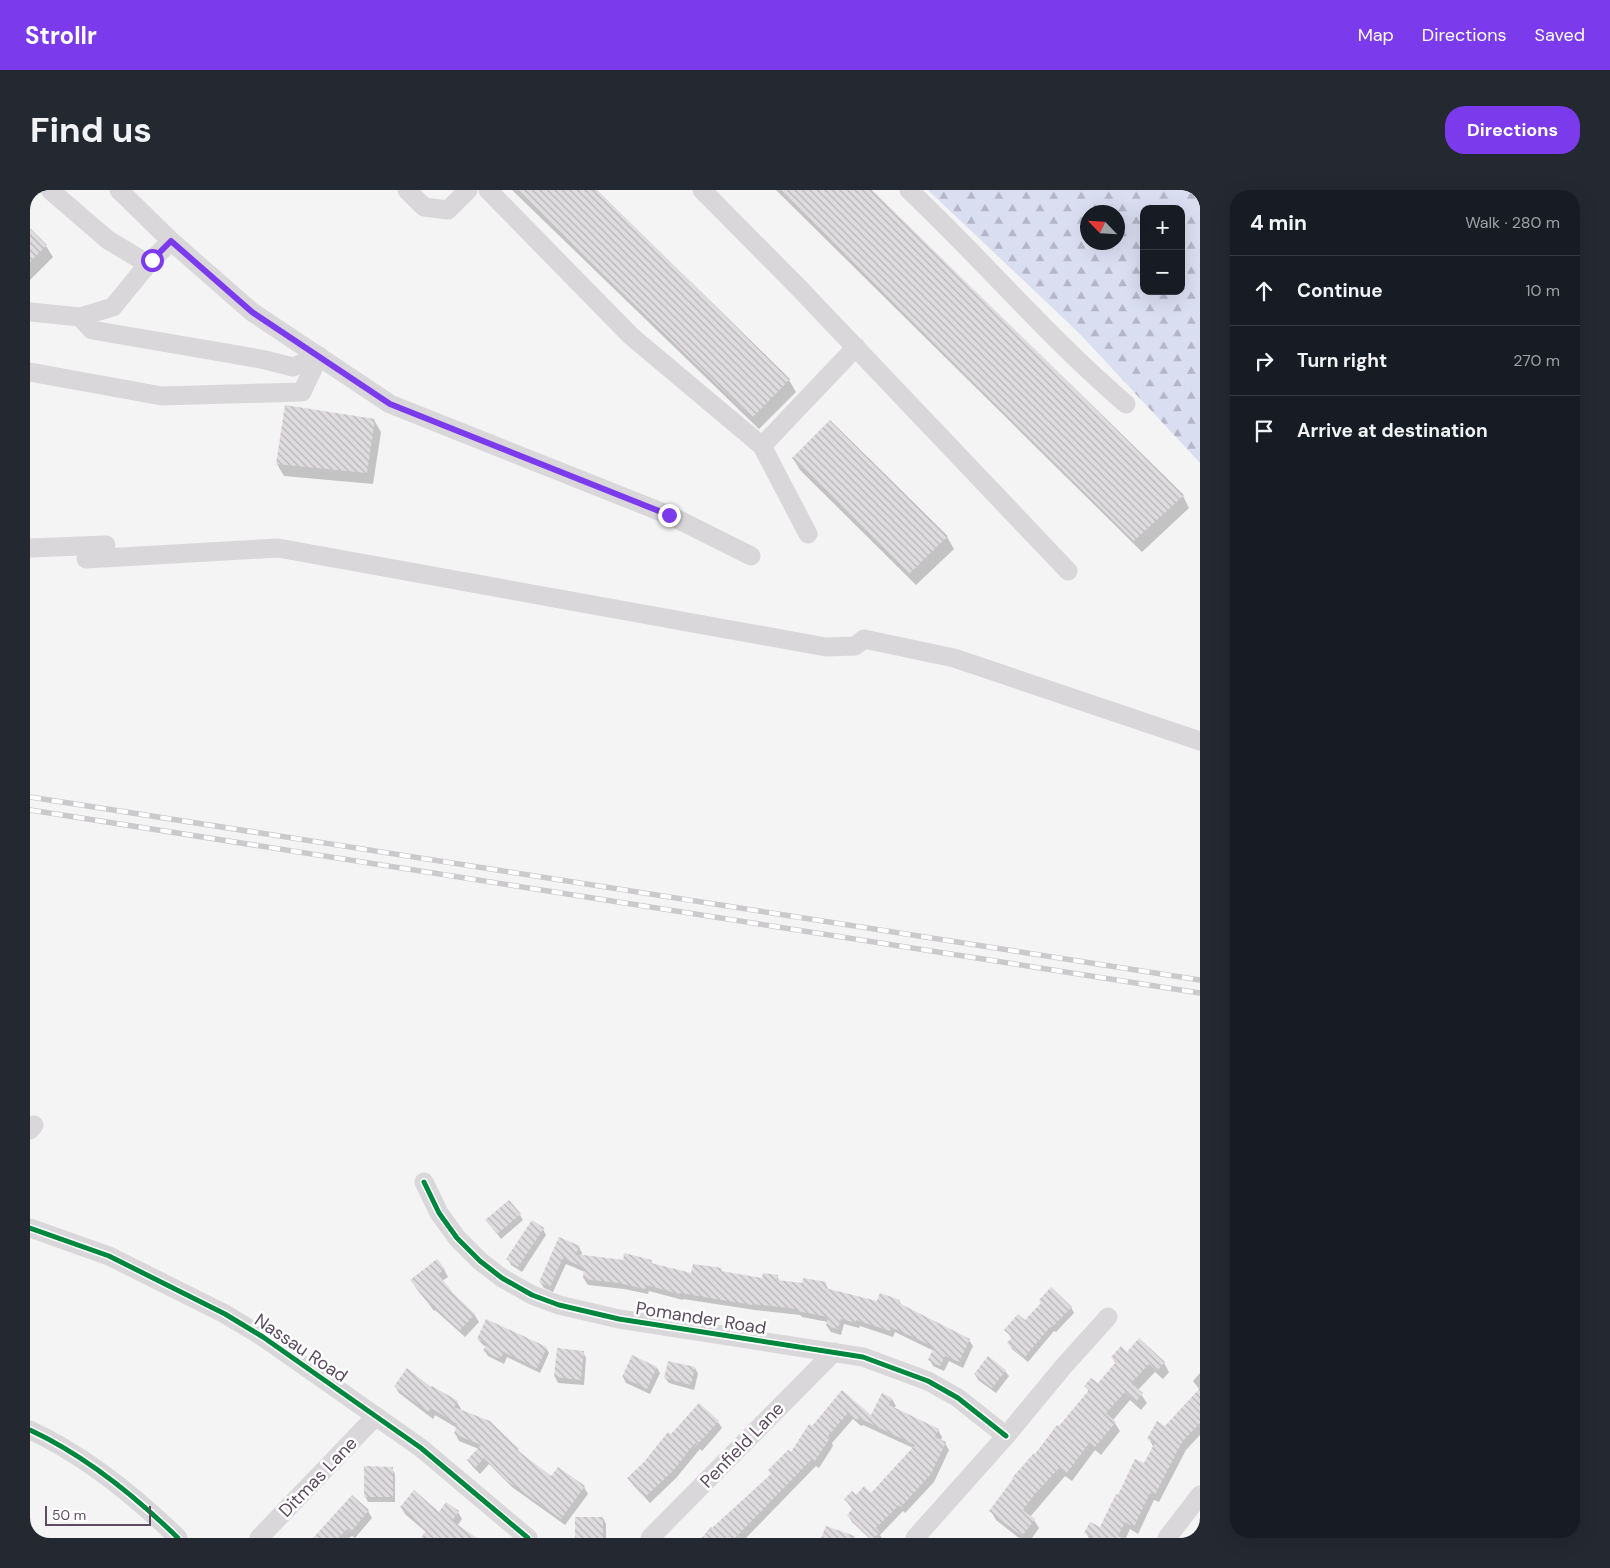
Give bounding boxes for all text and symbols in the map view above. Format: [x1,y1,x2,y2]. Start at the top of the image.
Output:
text: Strollr [25,20,97,51]
text: Map [1358,23,1394,47]
text: Directions [1422,23,1507,47]
text: Saved [1535,23,1585,47]
button: Directions [1445,106,1580,154]
text: Find us [30,107,152,153]
north arrow [1080,205,1125,250]
map controls [1140,205,1185,295]
button: + [1140,205,1185,250]
text: 4 min [1250,209,1307,237]
text: Walk · 280 m [1465,212,1560,233]
route start [141,249,164,272]
button: − [1140,250,1185,295]
icon: ahead [1250,277,1278,305]
text: Continue [1297,278,1383,303]
text: 10 m [1526,280,1560,301]
icon: right [1250,347,1278,375]
text: Turn right [1297,348,1387,373]
text: 270 m [1513,350,1560,371]
icon: arrive [1250,417,1278,445]
text: Arrive at destination [1297,418,1488,443]
route end [658,504,681,527]
street label: Pomander Road [634,1296,768,1340]
street label: Nassau Road [250,1308,352,1388]
street label: Penfield Lane [695,1397,789,1493]
street label: Ditmas Lane [274,1432,362,1522]
scale bar [45,1503,151,1526]
text: 50 m [52,1506,86,1524]

